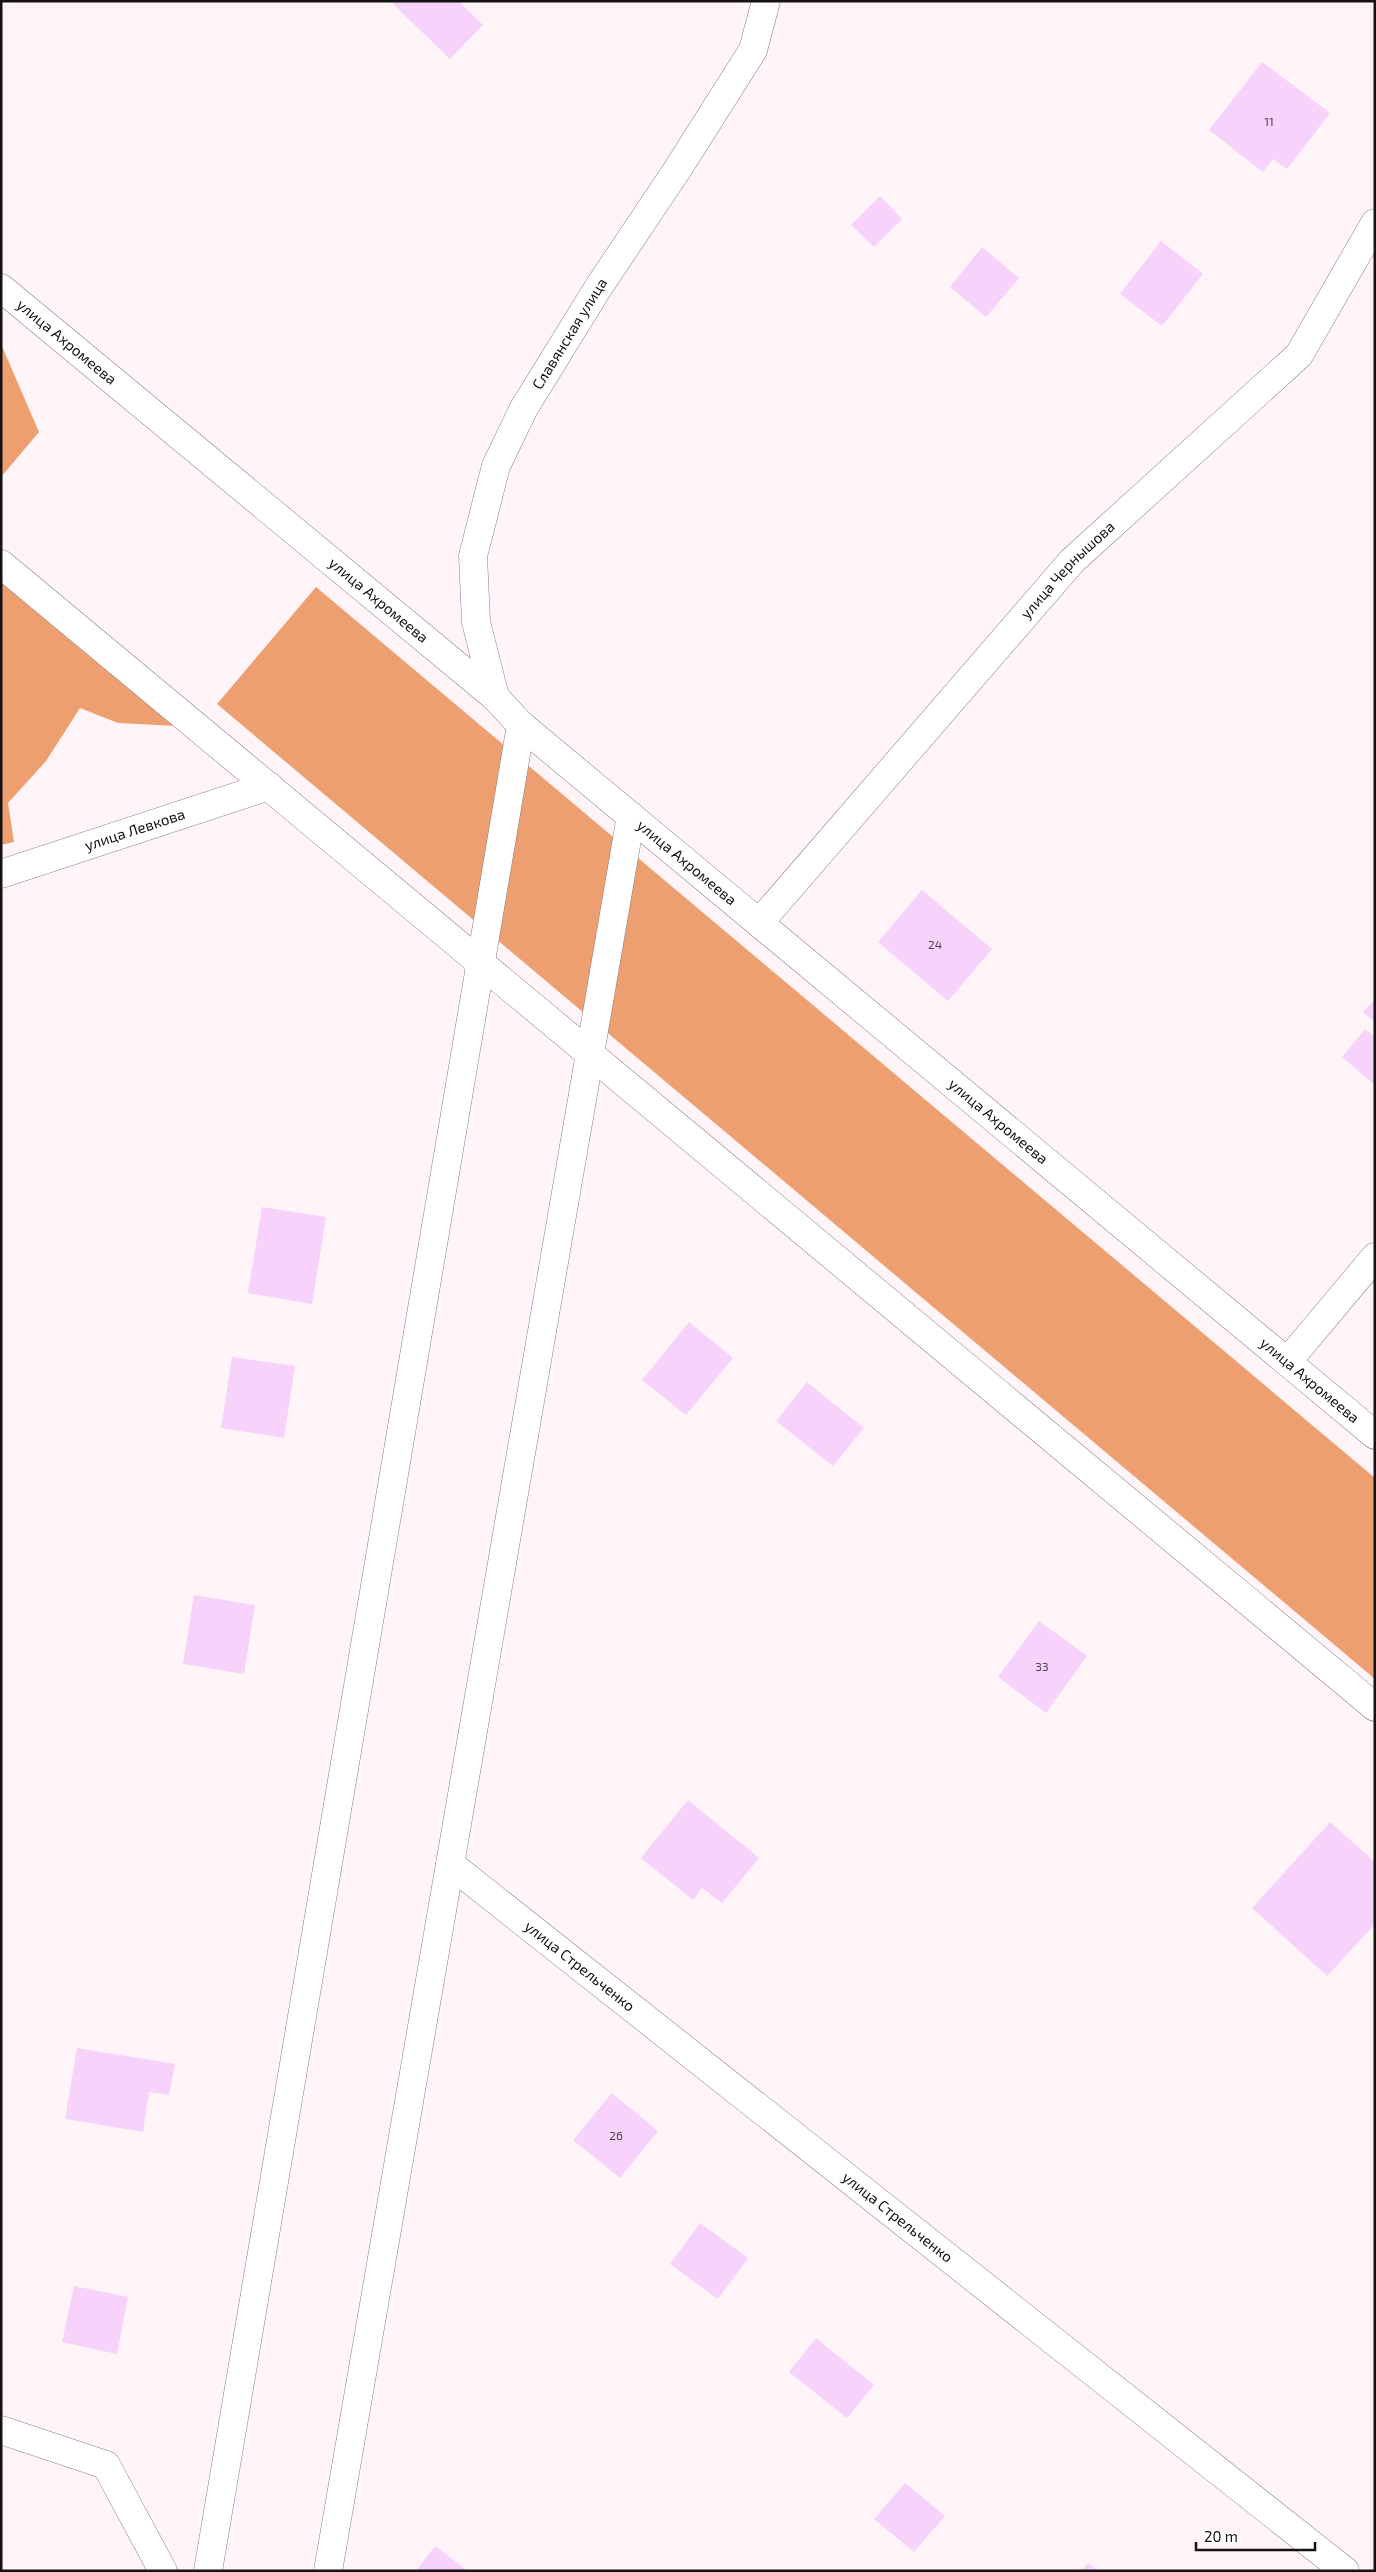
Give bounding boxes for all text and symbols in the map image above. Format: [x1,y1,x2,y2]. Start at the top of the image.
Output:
house number: 11 [1264,114,1274,128]
street label: Славянская улица [528,274,610,392]
street label: улица Ахромеева [13,295,121,388]
street label: улица Чернышова [1016,517,1118,623]
street label: улица Ахромеева [325,553,433,646]
street label: улица Левкова [82,804,187,855]
street label: улица Ахромеева [633,815,741,909]
house number: 24 [928,937,942,951]
street label: улица Ахромеева [945,1074,1052,1167]
street label: улица Ахромеева [1256,1333,1364,1426]
house number: 33 [1035,1659,1049,1673]
street label: улица Стрельченко [521,1916,639,2015]
house number: 26 [609,2128,623,2142]
street label: улица Стрельченко [838,2167,957,2266]
scale bar [1196,2520,1315,2552]
text: 20 m [1204,2527,1238,2545]

